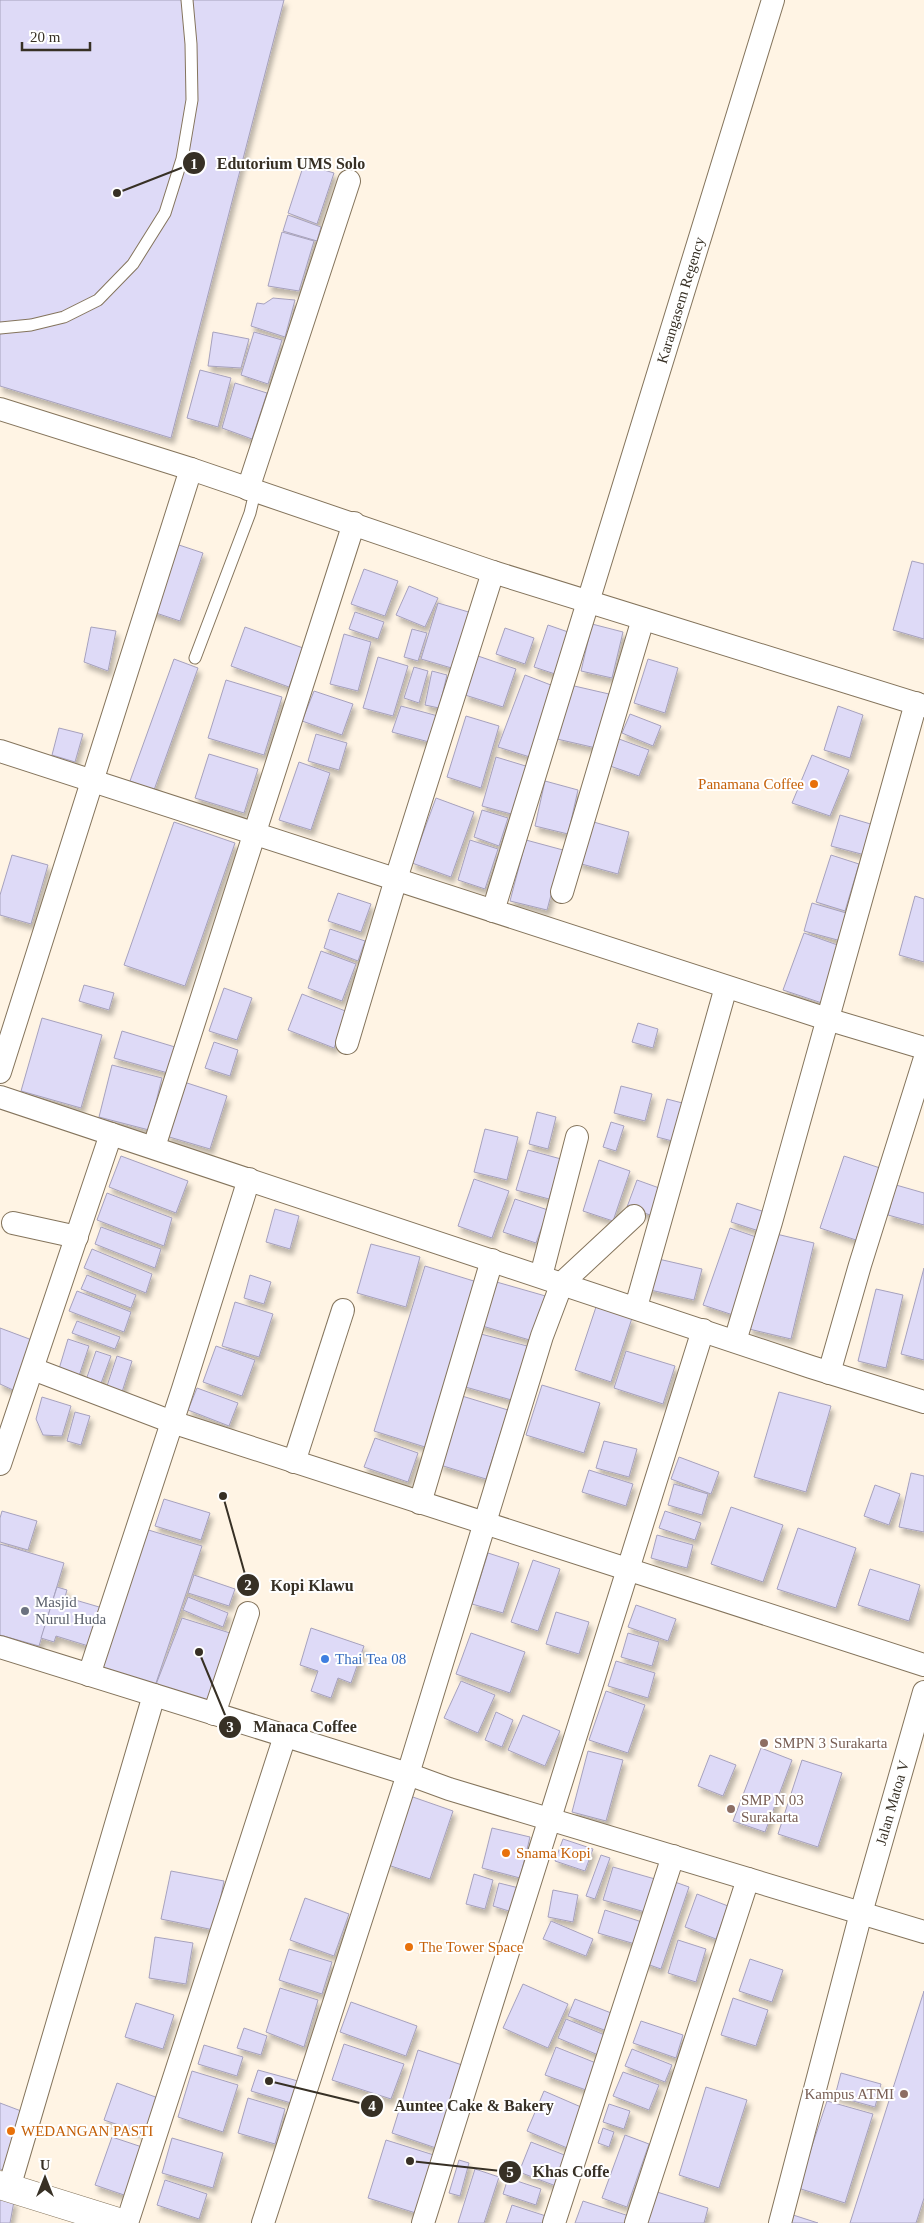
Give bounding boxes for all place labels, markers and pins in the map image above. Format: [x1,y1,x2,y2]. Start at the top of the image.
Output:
callout: Edutorium UMS Solo [182,148,375,179]
place label: Panamana Coffee [698,776,804,792]
marker: Panamana Coffee [808,778,820,790]
callout: Kopi Klawu [236,1570,364,1601]
place label: Masjid Nurul Huda [35,1594,107,1627]
marker: Masjid Nurul Huda [19,1605,31,1617]
place label: Thai Tea 08 [335,1651,406,1667]
marker: Thai Tea 08 [319,1653,331,1665]
callout: Manaca Coffee [218,1711,366,1742]
place label: SMPN 3 Surakarta [774,1735,888,1751]
marker: SMPN 3 Surakarta [758,1737,770,1749]
place label: SMP N 03 Surakarta [741,1792,804,1825]
marker: SMP N 03 Surakarta [725,1803,737,1815]
place label: Snama Kopi [516,1845,591,1861]
marker: Snama Kopi [500,1847,512,1859]
place label: The Tower Space [419,1939,524,1955]
marker: The Tower Space [403,1941,415,1953]
place label: Kampus ATMI [804,2086,894,2102]
marker: Kampus ATMI [898,2088,910,2100]
callout: Auntee Cake & Bakery [359,2090,564,2121]
place label: WEDANGAN PASTI [21,2123,153,2139]
marker: WEDANGAN PASTI [5,2125,17,2137]
callout: Khas Coffe [497,2156,619,2187]

